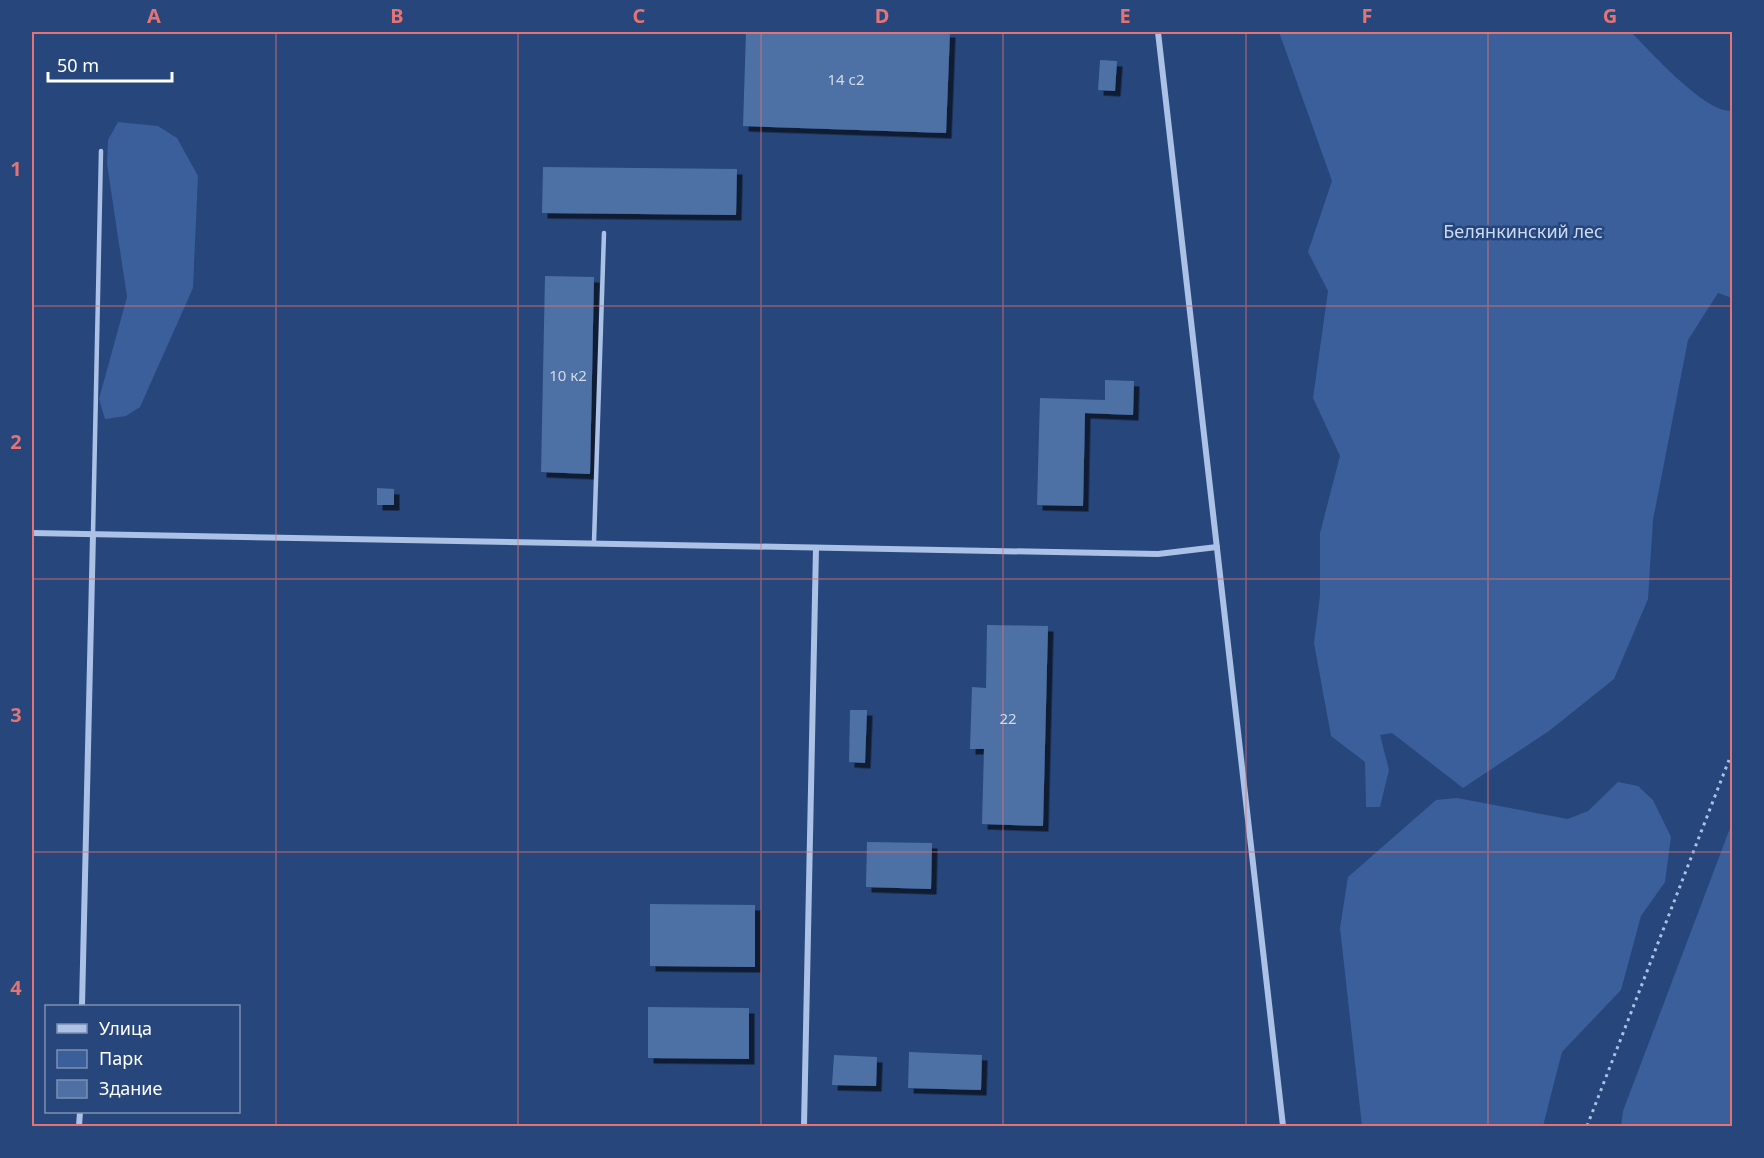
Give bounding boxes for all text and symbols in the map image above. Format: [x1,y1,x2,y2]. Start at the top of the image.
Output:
text: A [147,2,161,29]
text: B [390,2,404,29]
text: C [633,2,646,29]
text: D [875,2,889,29]
text: E [1119,2,1131,29]
text: F [1362,2,1372,29]
text: G [1603,2,1617,29]
scale bar [48,45,172,83]
text: 50 m [57,53,99,77]
house number: 14 с2 [827,69,865,89]
text: 1 [10,155,22,182]
park label: Белянкинский лес [1443,219,1603,243]
house number: 10 к2 [549,365,587,385]
text: 2 [10,428,22,455]
text: 3 [10,701,22,728]
house number: 22 [999,708,1017,728]
text: 4 [10,974,22,1001]
legend [45,1005,240,1113]
text: Улица [99,1016,152,1040]
text: Парк [99,1046,143,1070]
text: Здание [99,1076,163,1100]

